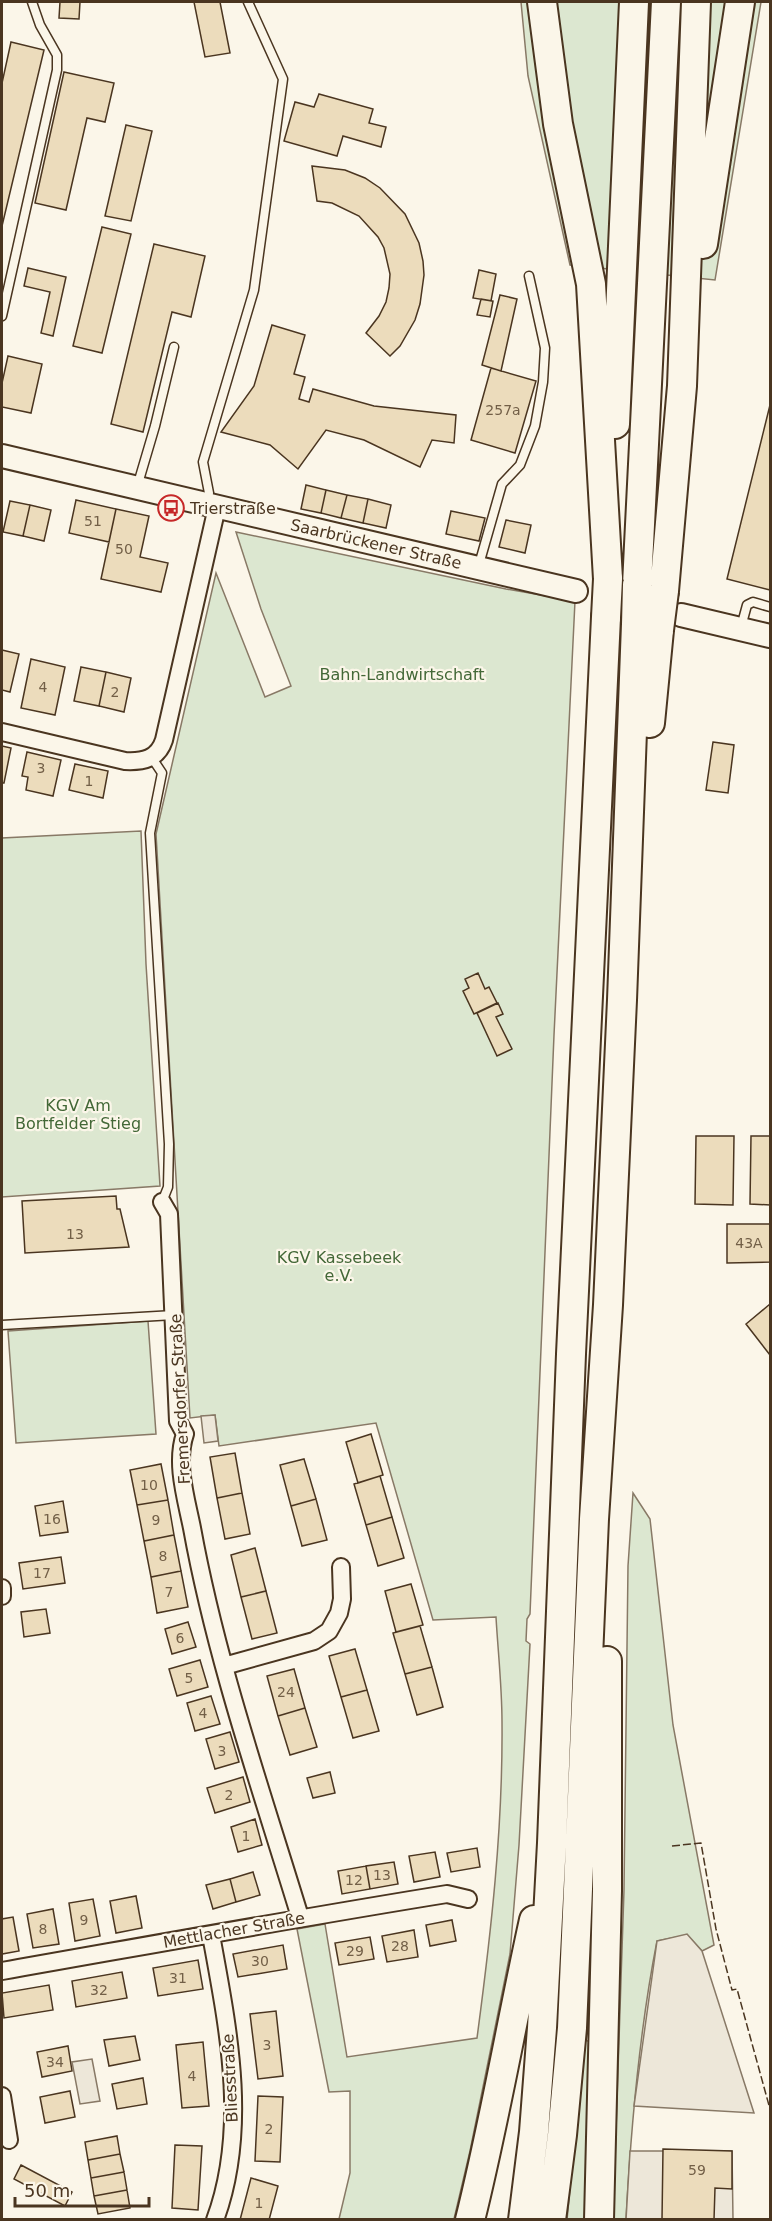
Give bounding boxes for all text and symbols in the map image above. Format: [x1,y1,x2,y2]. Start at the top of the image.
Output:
house number: 257a [485,402,521,418]
bus stop icon: Trierstraße [156,493,186,523]
place label: Trierstraße [189,499,276,518]
house number: 51 [84,513,102,529]
street label: Saarbrückener Straße [289,515,463,573]
house number: 50 [115,541,133,557]
park label: Bahn-Landwirtschaft [320,665,484,684]
house number: 4 [39,679,48,695]
house number: 2 [111,684,119,700]
house number: 3 [37,760,45,776]
house number: 1 [85,773,93,789]
park label: KGV Am Bortfelder Stieg [15,1096,141,1133]
house number: 13 [66,1226,84,1242]
house number: 43A [735,1235,763,1251]
park label: KGV Kassebeek e.V. [277,1248,402,1285]
street label: Fremersdorfer Straße [166,1313,194,1485]
house number: 10 [140,1477,158,1493]
house number: 16 [43,1511,61,1527]
house number: 9 [152,1512,160,1528]
house number: 8 [159,1548,167,1564]
house number: 17 [33,1565,51,1581]
house number: 7 [165,1584,173,1600]
house number: 6 [176,1630,185,1646]
house number: 5 [185,1670,193,1686]
house number: 24 [277,1684,295,1700]
house number: 4 [199,1705,208,1721]
house number: 3 [218,1743,226,1759]
house number: 2 [225,1787,233,1803]
house number: 1 [242,1828,250,1844]
house number: 13 [373,1867,391,1883]
house number: 12 [345,1872,363,1888]
street label: Mettlacher Straße [162,1908,306,1952]
house number: 9 [80,1912,88,1928]
house number: 8 [39,1921,47,1937]
house number: 28 [391,1938,409,1954]
house number: 29 [346,1943,364,1959]
house number: 30 [251,1953,269,1969]
house number: 31 [169,1970,187,1986]
house number: 32 [90,1982,108,1998]
street label: Bliesstraße [218,2033,242,2123]
house number: 3 [263,2037,271,2053]
house number: 34 [46,2054,64,2070]
house number: 4 [188,2068,197,2084]
house number: 2 [265,2121,273,2137]
house number: 59 [688,2162,706,2178]
scale bar [15,2170,148,2208]
text: 50 m [24,2180,70,2201]
house number: 1 [255,2195,263,2211]

